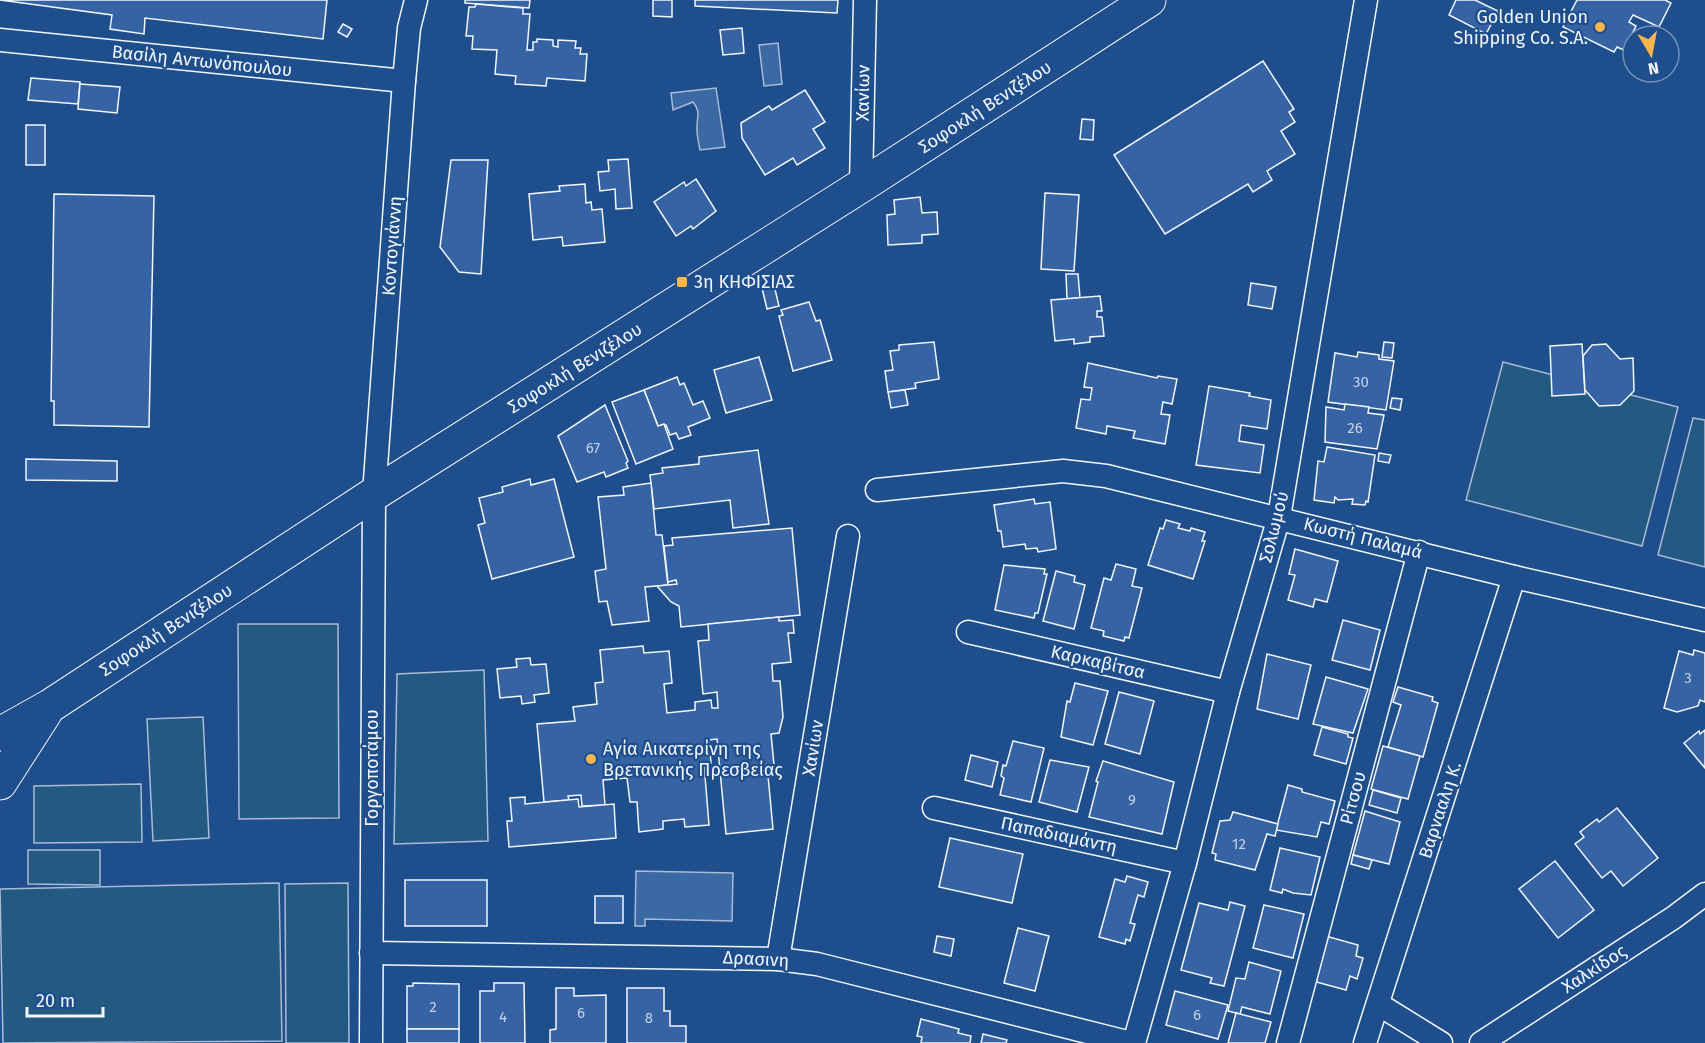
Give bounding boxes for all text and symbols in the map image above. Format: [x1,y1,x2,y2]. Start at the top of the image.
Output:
place label: Golden Union Shipping Co. S.A. [1453,6,1588,49]
marker: Golden Union Shipping Co. S.A. [1593,20,1607,34]
north arrow [1621,24,1681,84]
street label: Βασίλη Αντωνόπουλου [111,41,293,81]
street label: Σοφοκλή Βενιζέλου [914,56,1056,158]
text: N [1647,58,1660,79]
street label: Χανίων [852,64,874,121]
street label: Κοντογιάννη [378,195,406,297]
place label: 3η ΚΗΦΙΣΙΑΣ [694,271,795,293]
marker: 3η ΚΗΦΙΣΙΑΣ [675,275,689,289]
street label: Σοφοκλή Βενιζέλου [504,318,646,418]
house number: 30 [1353,373,1369,391]
house number: 26 [1347,419,1363,437]
house number: 67 [586,439,600,457]
street label: Σολωμού [1254,489,1294,565]
street label: Κωστή Παλαμά [1301,513,1425,563]
street label: Σοφοκλή Βενιζέλου [95,579,237,681]
street label: Καρκαβίτσα [1049,640,1147,684]
house number: 3 [1684,669,1692,687]
street label: Γοργοποτάμου [361,709,383,827]
street label: Χανίων [798,718,828,778]
place label: Αγία Αικατερίνη της Βρετανικής Πρεσβείας [603,738,783,781]
marker: Αγία Αικατερίνη της Βρετανικής Πρεσβείας [584,752,598,766]
street label: Βαρνααλη Κ. [1414,759,1466,861]
street label: Ρίτσου [1335,769,1371,827]
house number: 9 [1128,791,1136,809]
street label: Παπαδιαμάντη [999,812,1119,858]
house number: 12 [1232,835,1246,853]
street label: Χαλκίδος [1558,940,1631,998]
street label: Δρασινη [722,946,790,972]
scale bar [27,980,104,1018]
text: 20 m [36,990,75,1012]
house number: 2 [429,998,437,1016]
house number: 6 [577,1004,585,1022]
house number: 6 [1193,1006,1201,1024]
house number: 4 [499,1008,507,1026]
house number: 8 [645,1009,653,1027]

